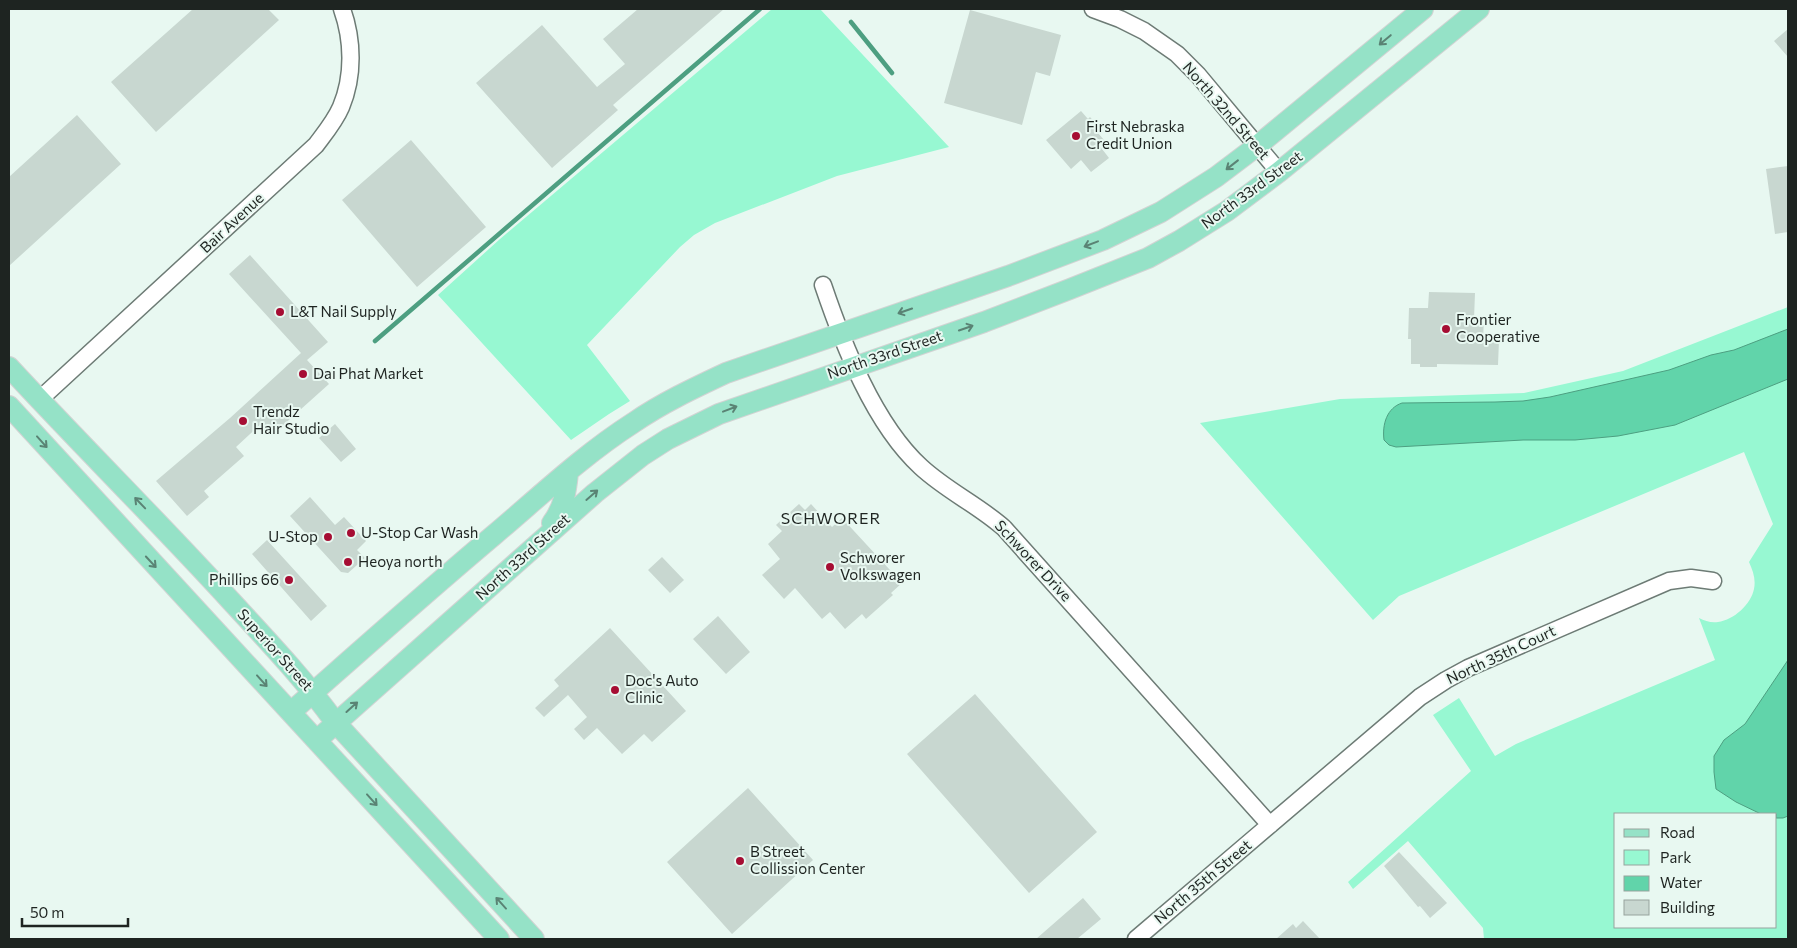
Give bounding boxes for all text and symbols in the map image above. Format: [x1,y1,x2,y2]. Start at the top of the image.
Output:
one-way arrow [1379,34,1392,45]
street label: North 32nd Street [1180,58,1274,163]
place label: First Nebraska Credit Union [1086,117,1185,152]
marker: First Nebraska Credit Union [1070,130,1082,142]
street label: North 33rd Street [1197,146,1305,232]
one-way arrow [1225,160,1239,170]
street label: Bair Avenue [196,188,267,256]
one-way arrow [1084,240,1099,249]
place label: L&T Nail Supply [290,302,397,320]
marker: L&T Nail Supply [274,306,286,318]
one-way arrow [898,307,913,316]
place label: Frontier Cooperative [1456,310,1540,345]
one-way arrow [958,323,973,332]
marker: Frontier Cooperative [1440,323,1452,335]
street label: North 33rd Street [825,326,945,382]
place label: Dai Phat Market [313,364,423,382]
marker: Dai Phat Market [297,368,309,380]
place label: Trendz Hair Studio [253,402,329,437]
one-way arrow [722,404,737,414]
marker: Trendz Hair Studio [237,415,249,427]
one-way arrow [35,435,47,448]
one-way arrow [586,489,599,501]
one-way arrow [134,497,146,509]
district label: SCHWORER [781,508,881,527]
street label: North 33rd Street [471,509,573,603]
street label: Schworer Drive [992,516,1076,605]
place label: U-Stop Car Wash [361,523,478,541]
place label: U-Stop [268,527,318,545]
marker: U-Stop Car Wash [345,527,357,539]
marker: U-Stop [322,531,334,543]
place label: Schworer Volkswagen [840,548,921,583]
place label: Heoya north [358,552,442,570]
one-way arrow [145,555,157,568]
marker: Heoya north [342,556,354,568]
marker: Schworer Volkswagen [824,561,836,573]
place label: Phillips 66 [209,570,279,588]
marker: Phillips 66 [283,574,295,586]
street label: Superior Street [234,605,317,694]
street label: North 35th Court [1443,621,1558,687]
place label: Doc's Auto Clinic [625,671,699,706]
one-way arrow [256,675,268,687]
marker: Doc's Auto Clinic [609,684,621,696]
one-way arrow [346,701,359,712]
one-way arrow [366,794,378,807]
legend [1614,813,1777,928]
text: Road [1660,823,1695,841]
street label: North 35th Street [1150,835,1255,927]
place label: B Street Collission Center [750,842,865,877]
text: Park [1660,848,1691,866]
marker: B Street Collission Center [734,855,746,867]
text: Water [1660,873,1702,891]
scale bar [22,896,129,928]
one-way arrow [495,897,507,910]
text: Building [1660,898,1715,916]
text: 50 m [30,903,64,921]

